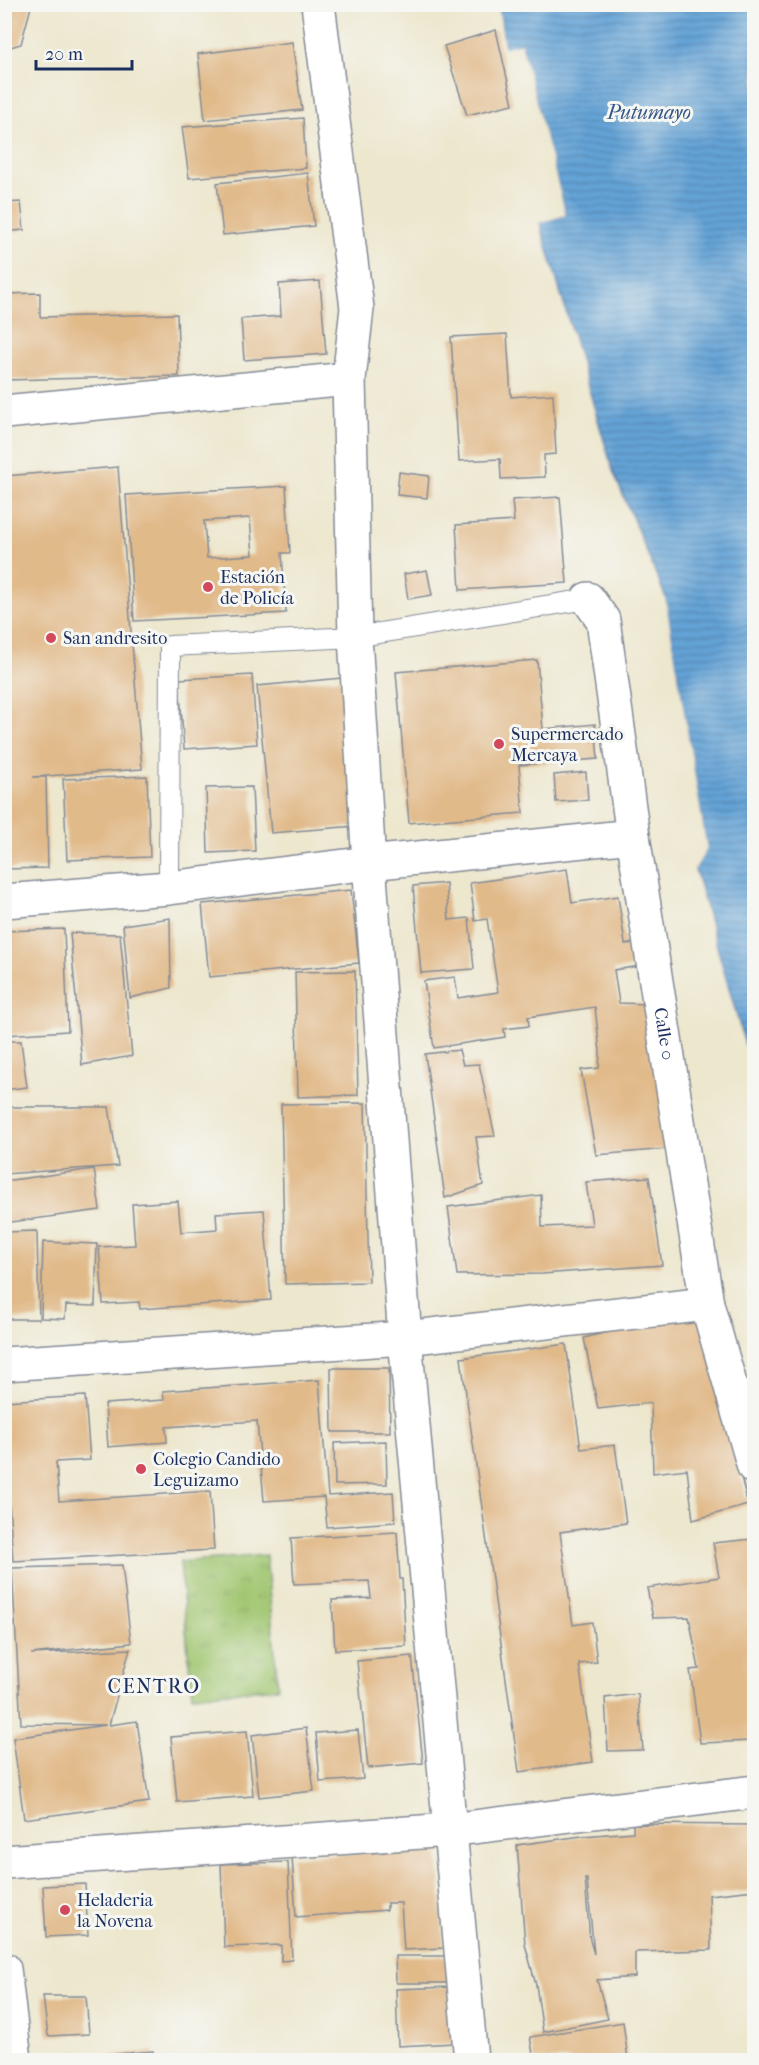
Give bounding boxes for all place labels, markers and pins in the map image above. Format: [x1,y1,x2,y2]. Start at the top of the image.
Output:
place label: Estación de Policía [220,567,294,609]
marker: Estación de Policía [201,580,215,594]
place label: San andresito [63,628,167,649]
marker: San andresito [44,631,58,645]
place label: Supermercado Mercaya [511,724,623,766]
marker: Supermercado Mercaya [492,737,506,751]
place label: Colegio Candido Leguizamo [153,1449,280,1491]
marker: Colegio Candido Leguizamo [134,1462,148,1476]
place label: Heladeria la Novena [76,1890,154,1932]
marker: Heladeria la Novena [58,1903,72,1917]

